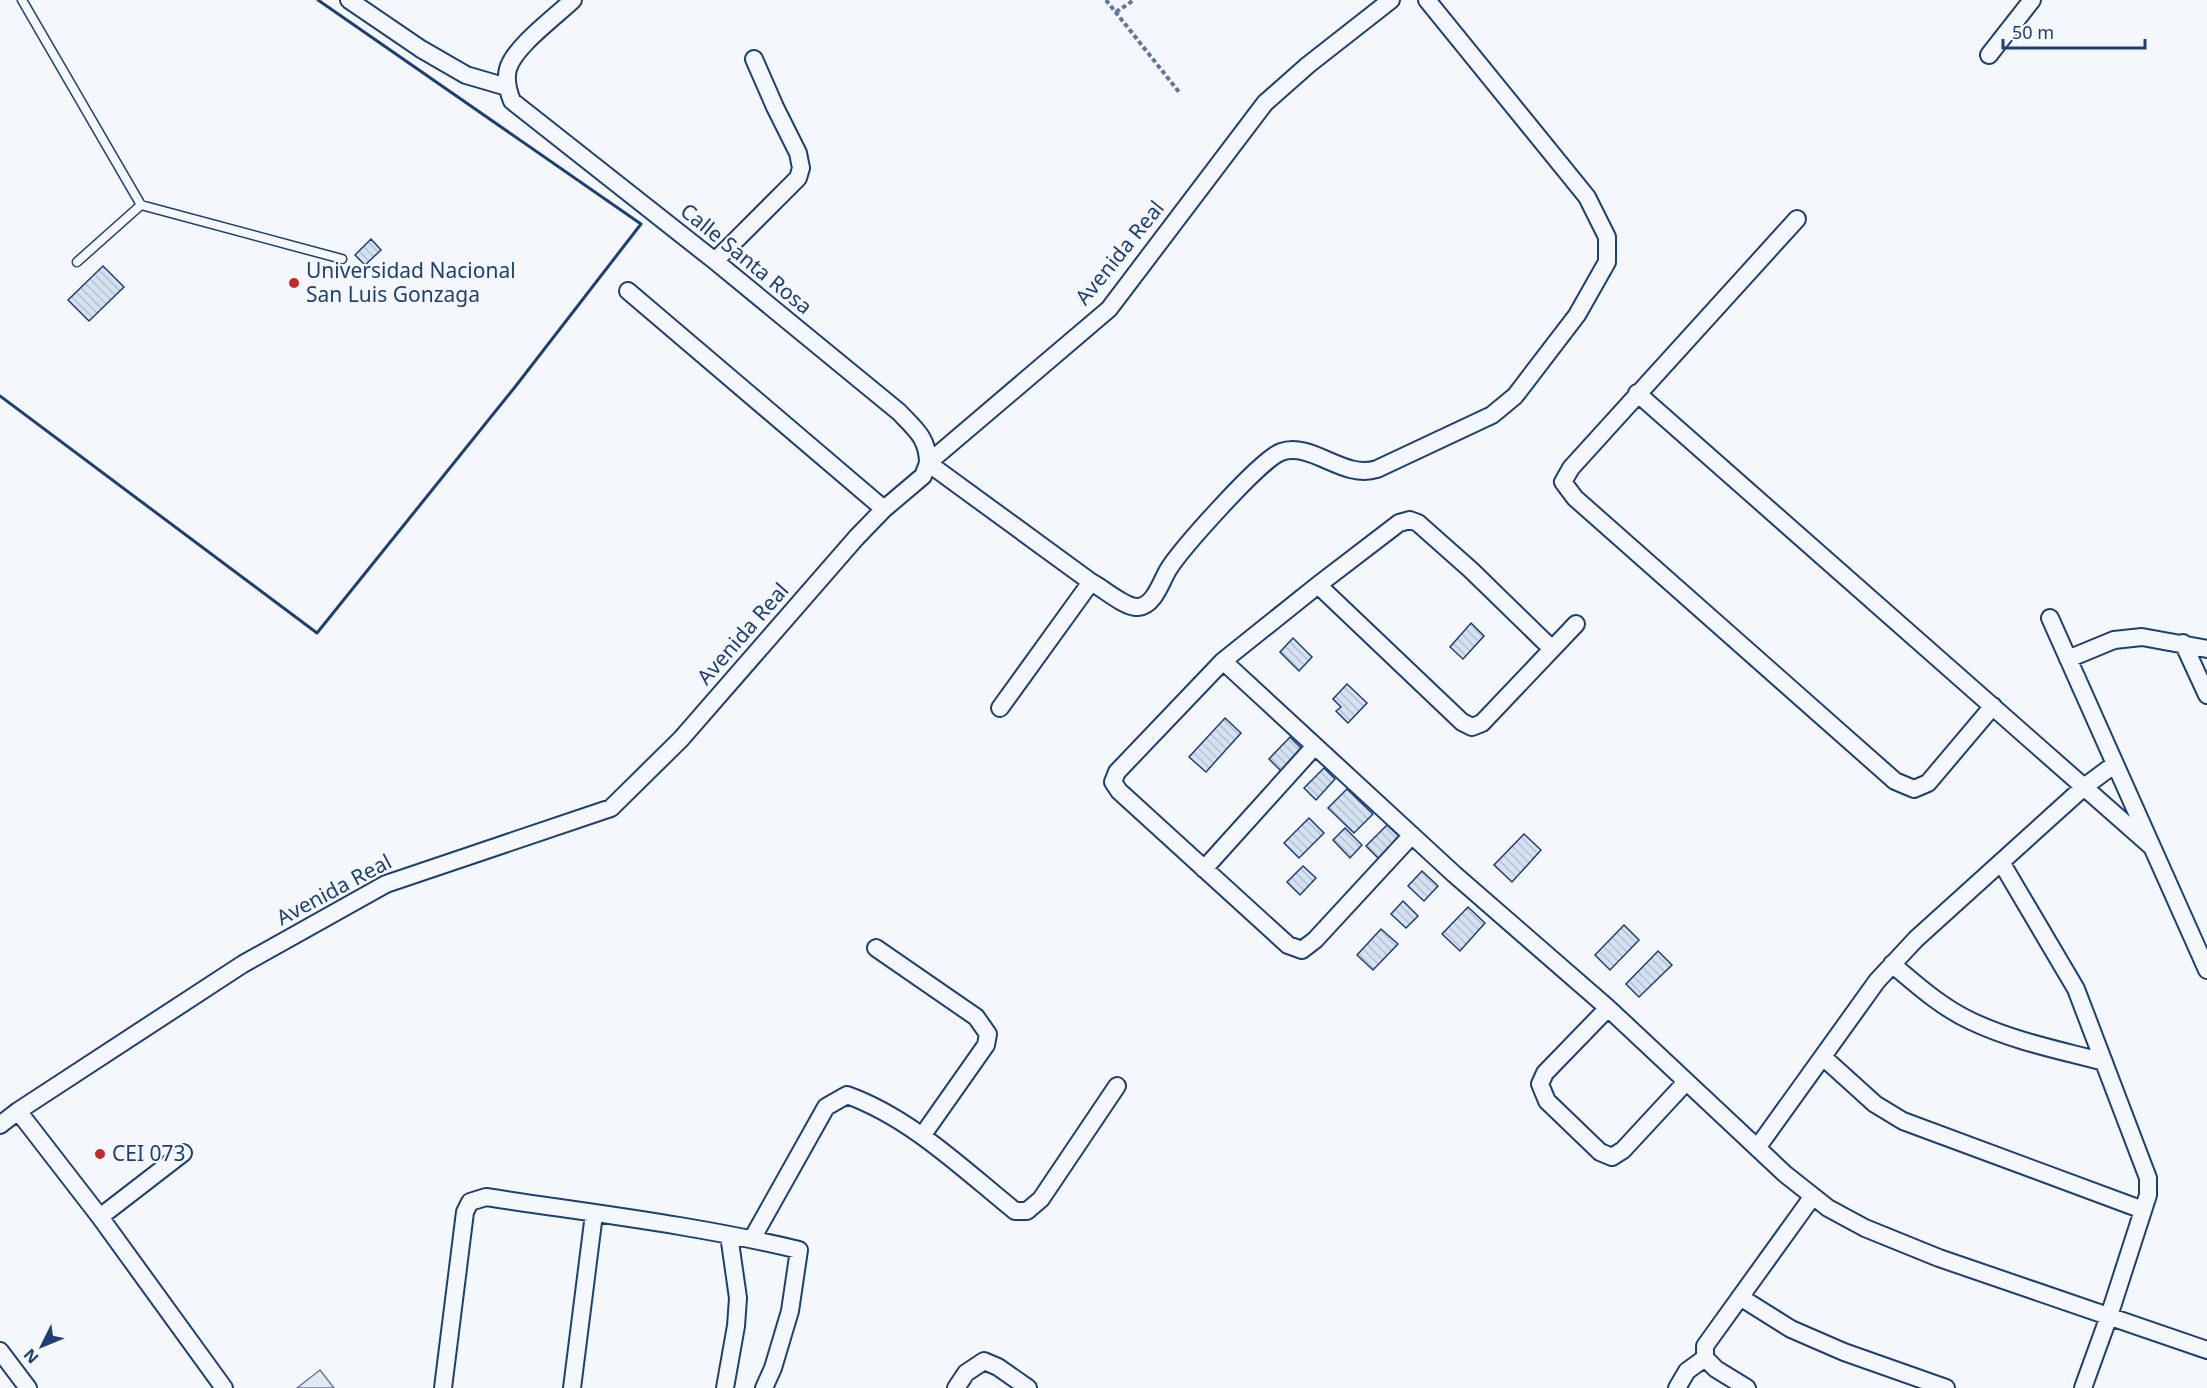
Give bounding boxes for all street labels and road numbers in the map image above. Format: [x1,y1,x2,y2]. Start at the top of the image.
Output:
street label: Avenida Real [1069,194,1170,310]
street label: Calle Santa Rosa [675,196,818,320]
street label: Avenida Real [690,576,794,690]
street label: Avenida Real [271,847,396,931]

